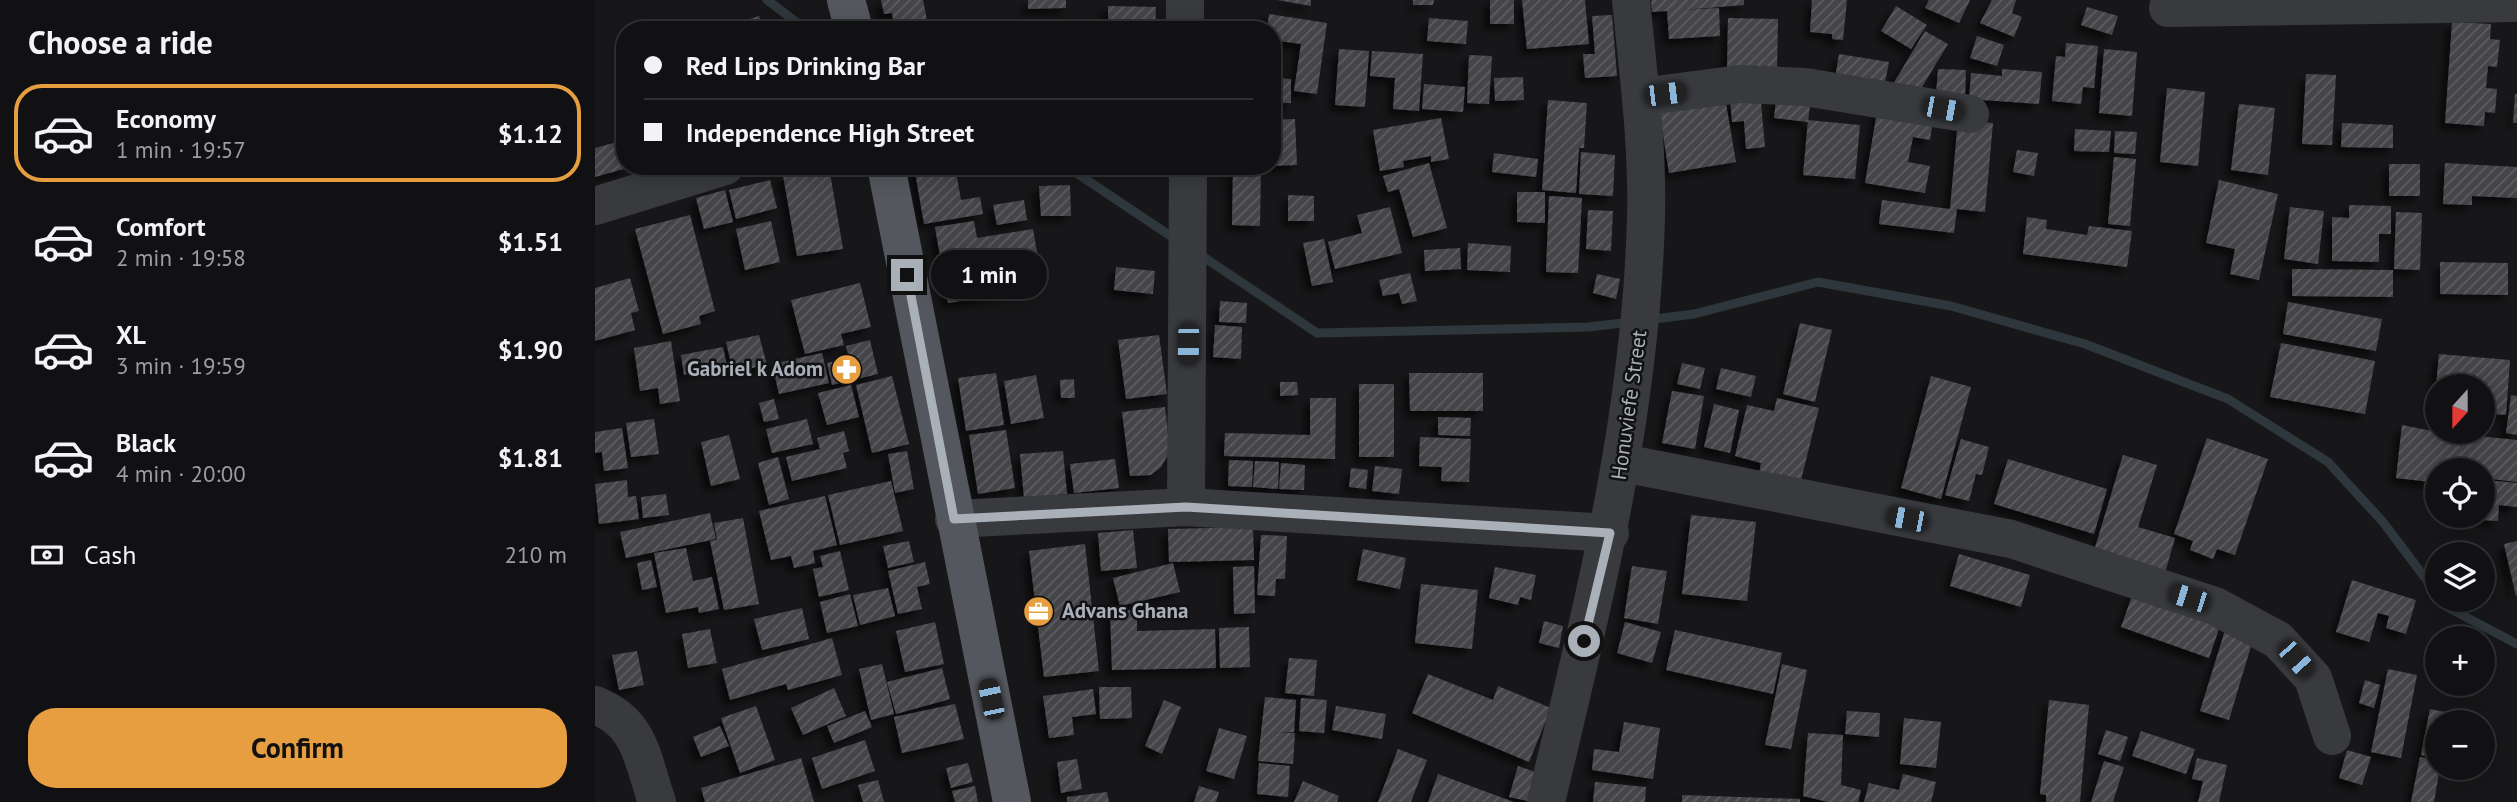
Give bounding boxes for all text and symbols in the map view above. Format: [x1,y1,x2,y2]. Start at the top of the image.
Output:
text: Choose a ride [28,21,213,63]
text: Red Lips Drinking Bar [686,49,925,82]
car [1643,81,1688,107]
car [1921,95,1966,123]
icon: car [32,102,95,165]
text: Economy [116,102,216,135]
text: Independence High Street [686,116,974,149]
text: $1.12 [498,117,563,150]
text: 1 min · 19:57 [116,135,246,164]
icon: car [32,210,95,273]
text: Comfort [116,210,206,243]
text: $1.51 [498,225,563,258]
text: 2 min · 19:58 [116,243,246,272]
callout: 1 min [931,250,1047,300]
route end [891,259,923,291]
text: 1 min [961,260,1017,289]
icon: car [32,318,95,381]
text: XL [116,318,146,351]
car [1178,323,1199,365]
street label: Honuviefe Street [1605,328,1652,482]
text: $1.90 [498,333,563,366]
text: 3 min · 19:59 [116,351,246,380]
pharmacy icon: Gabriel k Adom [829,352,863,386]
place label: Gabriel k Adom [687,355,823,382]
north arrow [2425,374,2495,444]
map controls [2425,374,2495,780]
icon: car [32,426,95,489]
text: Black [116,426,176,459]
text: $1.81 [498,441,563,474]
button: locate [2425,458,2495,528]
text: 4 min · 20:00 [116,459,246,488]
car [1885,505,1930,533]
icon: cash [28,536,66,574]
text: Cash [84,538,136,571]
text: 210 m [505,540,567,569]
button: layers [2425,542,2495,612]
car [2166,582,2213,614]
office icon: Advans Ghana [1022,594,1056,628]
place label: Advans Ghana [1062,597,1188,624]
route start [1568,625,1600,657]
button: + [2425,626,2495,696]
car [2275,636,2318,682]
car [977,676,1006,722]
button: Confirm [28,708,567,788]
button: − [2425,710,2495,780]

